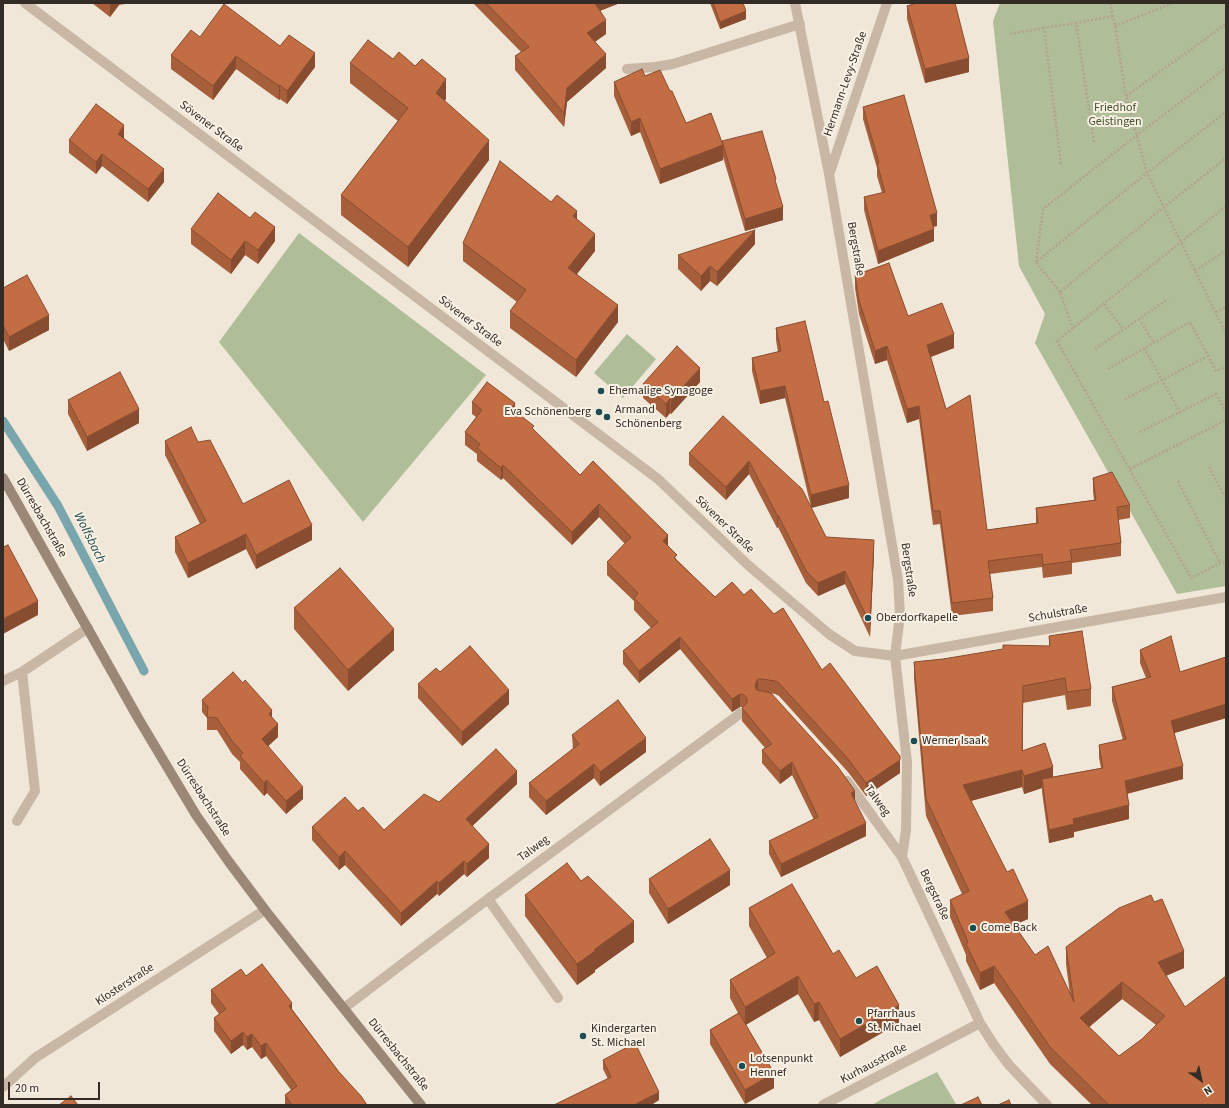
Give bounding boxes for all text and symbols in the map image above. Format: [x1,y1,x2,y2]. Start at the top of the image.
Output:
street label: Hermann-Levy-Straße [821,30,871,138]
street label: Sövener Straße [176,98,246,156]
park label: Friedhof Geistingen [1088,101,1142,129]
street label: Bergstraße [843,221,867,277]
street label: Sövener Straße [435,293,505,351]
place label: Ehemalige Synagoge [609,384,713,398]
marker: Ehemalige Synagoge [596,386,606,396]
place label: Armand Schönenberg [615,403,682,431]
place label: Eva Schönenberg [504,405,591,419]
marker: Eva Schönenberg [594,407,604,417]
marker: Armand Schönenberg [602,412,612,422]
street label: Dürresbachstraße [12,476,70,560]
street label: Sövener Straße [692,493,756,557]
water label: Wolfsbach [70,510,108,566]
street label: Bergstraße [897,542,919,598]
street label: Schulstraße [1027,602,1089,626]
place label: Oberdorfkapelle [876,611,958,625]
marker: Oberdorfkapelle [863,613,873,623]
place label: Werner Isaak [922,734,987,748]
marker: Werner Isaak [909,736,919,746]
street label: Dürresbachstraße [173,757,233,839]
street label: Talweg [861,783,893,819]
street label: Talweg [516,833,552,865]
street label: Bergstraße [916,867,952,923]
place label: Come Back [981,921,1037,935]
marker: Come Back [968,923,978,933]
street label: Klosterstraße [93,961,157,1009]
place label: Pfarrhaus St. Michael [867,1007,921,1035]
street label: Dürresbachstraße [364,1016,432,1094]
marker: Pfarrhaus St. Michael [854,1016,864,1026]
place label: Kindergarten St. Michael [591,1022,657,1050]
marker: Kindergarten St. Michael [578,1031,588,1041]
street label: Kurhausstraße [838,1040,910,1088]
place label: Lotsenpunkt Hennef [750,1052,813,1080]
north arrow [1181,1060,1221,1100]
marker: Lotsenpunkt Hennef [737,1061,747,1071]
scale bar [10,1074,102,1100]
text: 20 m [15,1080,39,1097]
text: N [1201,1082,1215,1099]

